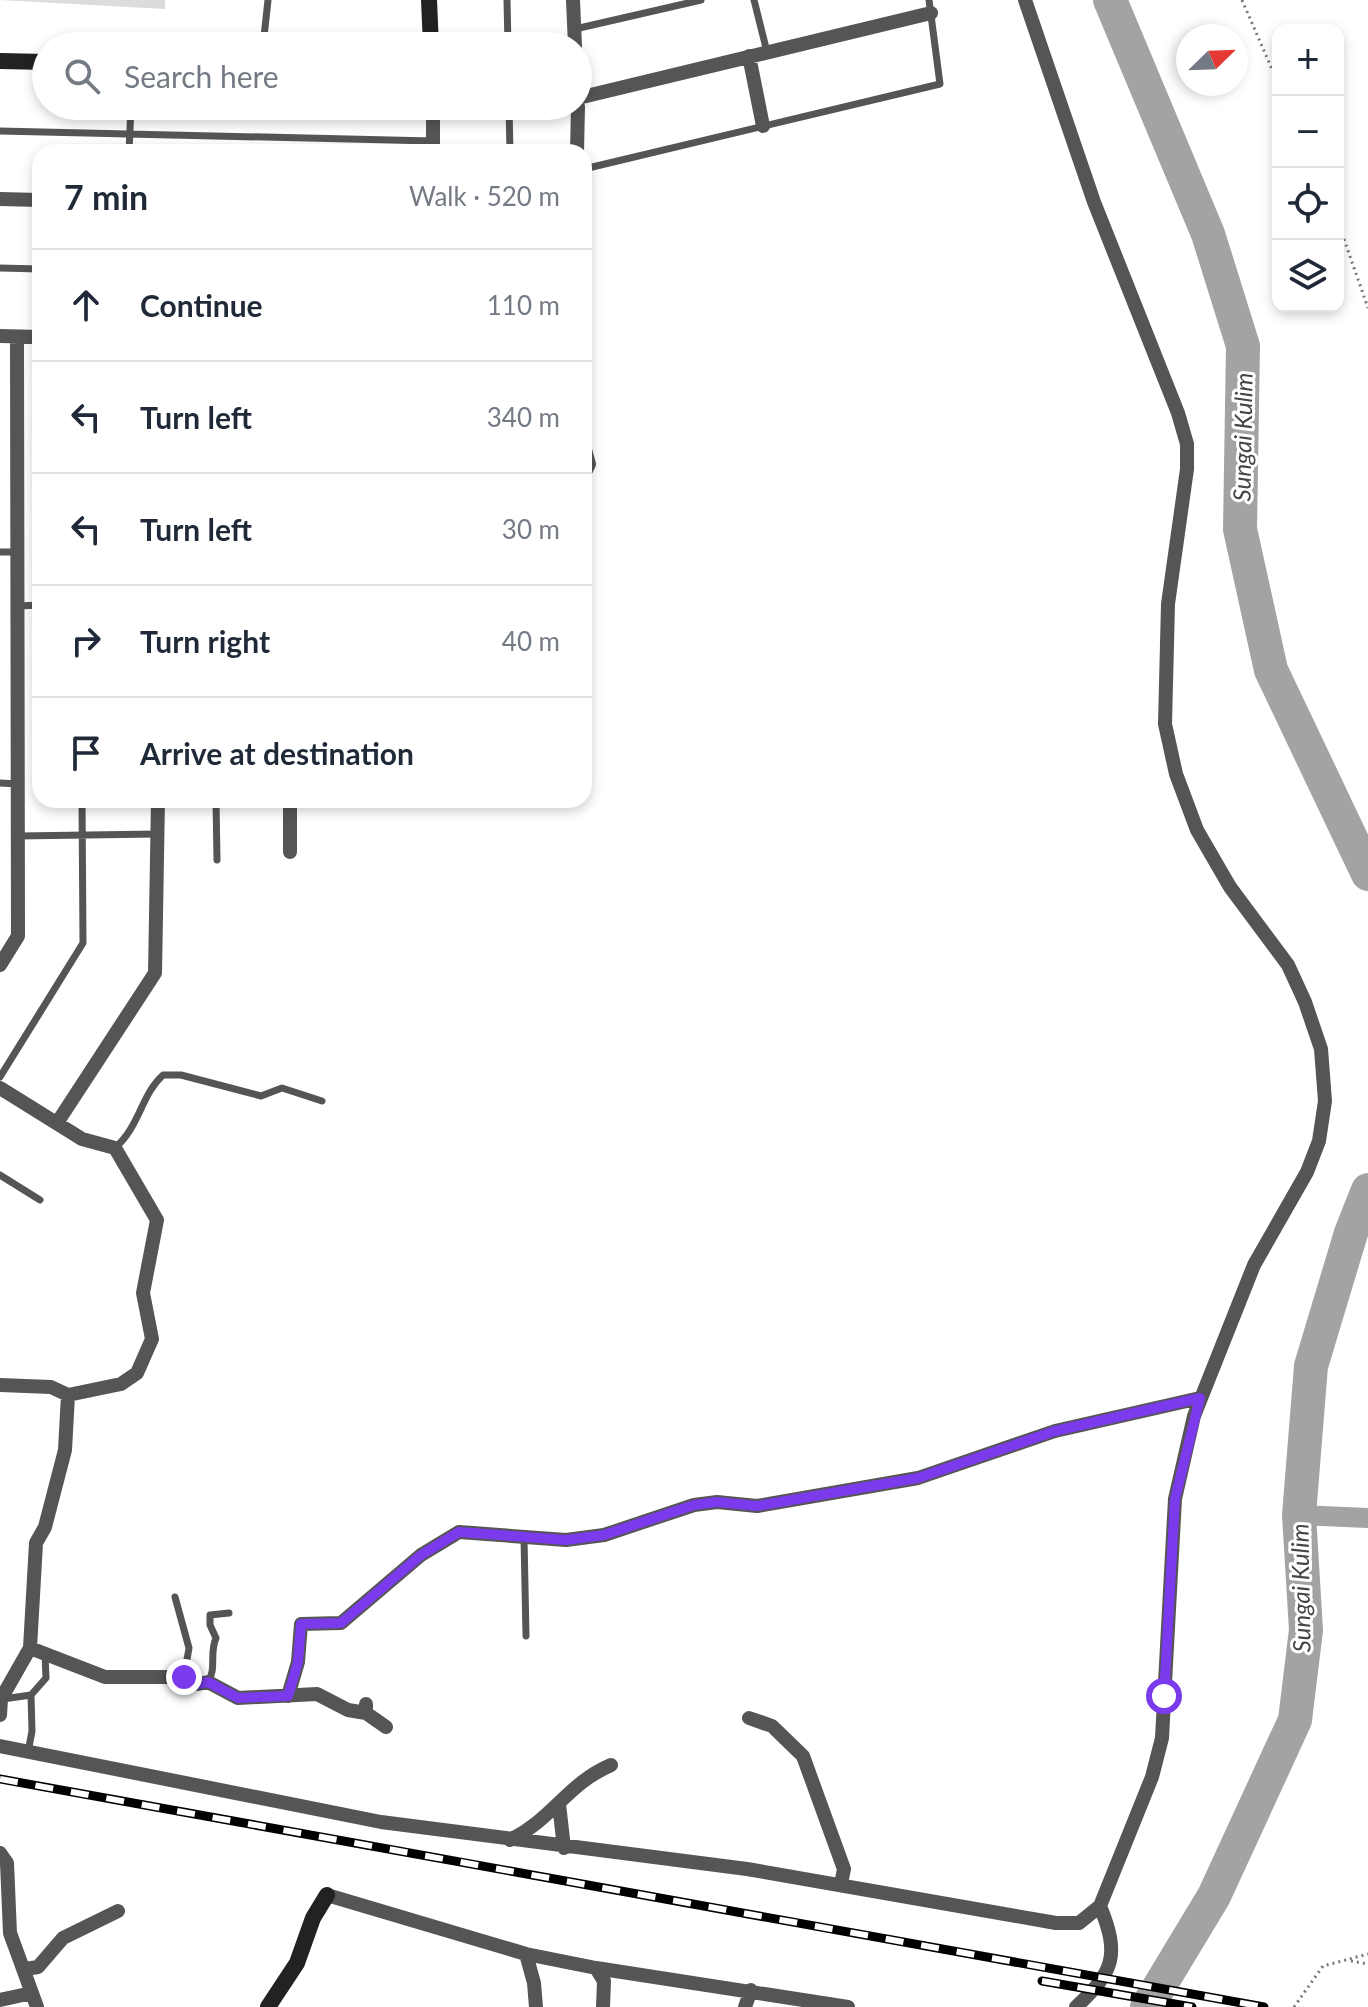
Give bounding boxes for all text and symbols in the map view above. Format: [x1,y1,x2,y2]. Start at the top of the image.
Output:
north arrow [1176,24,1248,96]
map controls [1272,24,1344,312]
button: + [1272,24,1344,96]
search box [32,32,592,120]
icon: search [60,54,104,98]
text: Search here [124,58,279,94]
button: − [1272,96,1344,168]
button: locate [1272,168,1344,240]
text: 7 min [64,176,148,217]
text: Walk · 520 m [409,180,560,212]
button: layers [1272,240,1344,312]
icon: ahead [64,283,108,327]
text: Continue [140,287,263,323]
text: 110 m [487,289,560,321]
water label: Sungai Kulim [1226,372,1258,502]
icon: left [64,395,108,439]
text: Turn left [140,399,252,435]
text: 340 m [487,401,560,433]
icon: left [64,507,108,551]
text: Turn left [140,511,252,547]
text: 30 m [502,513,560,545]
icon: right [64,619,108,663]
text: Turn right [140,623,270,659]
text: 40 m [502,625,560,657]
icon: arrive [64,731,108,775]
text: Arrive at destination [140,735,414,771]
water label: Sungai Kulim [1284,1523,1316,1653]
route end [166,1659,202,1695]
route start [1146,1678,1182,1714]

